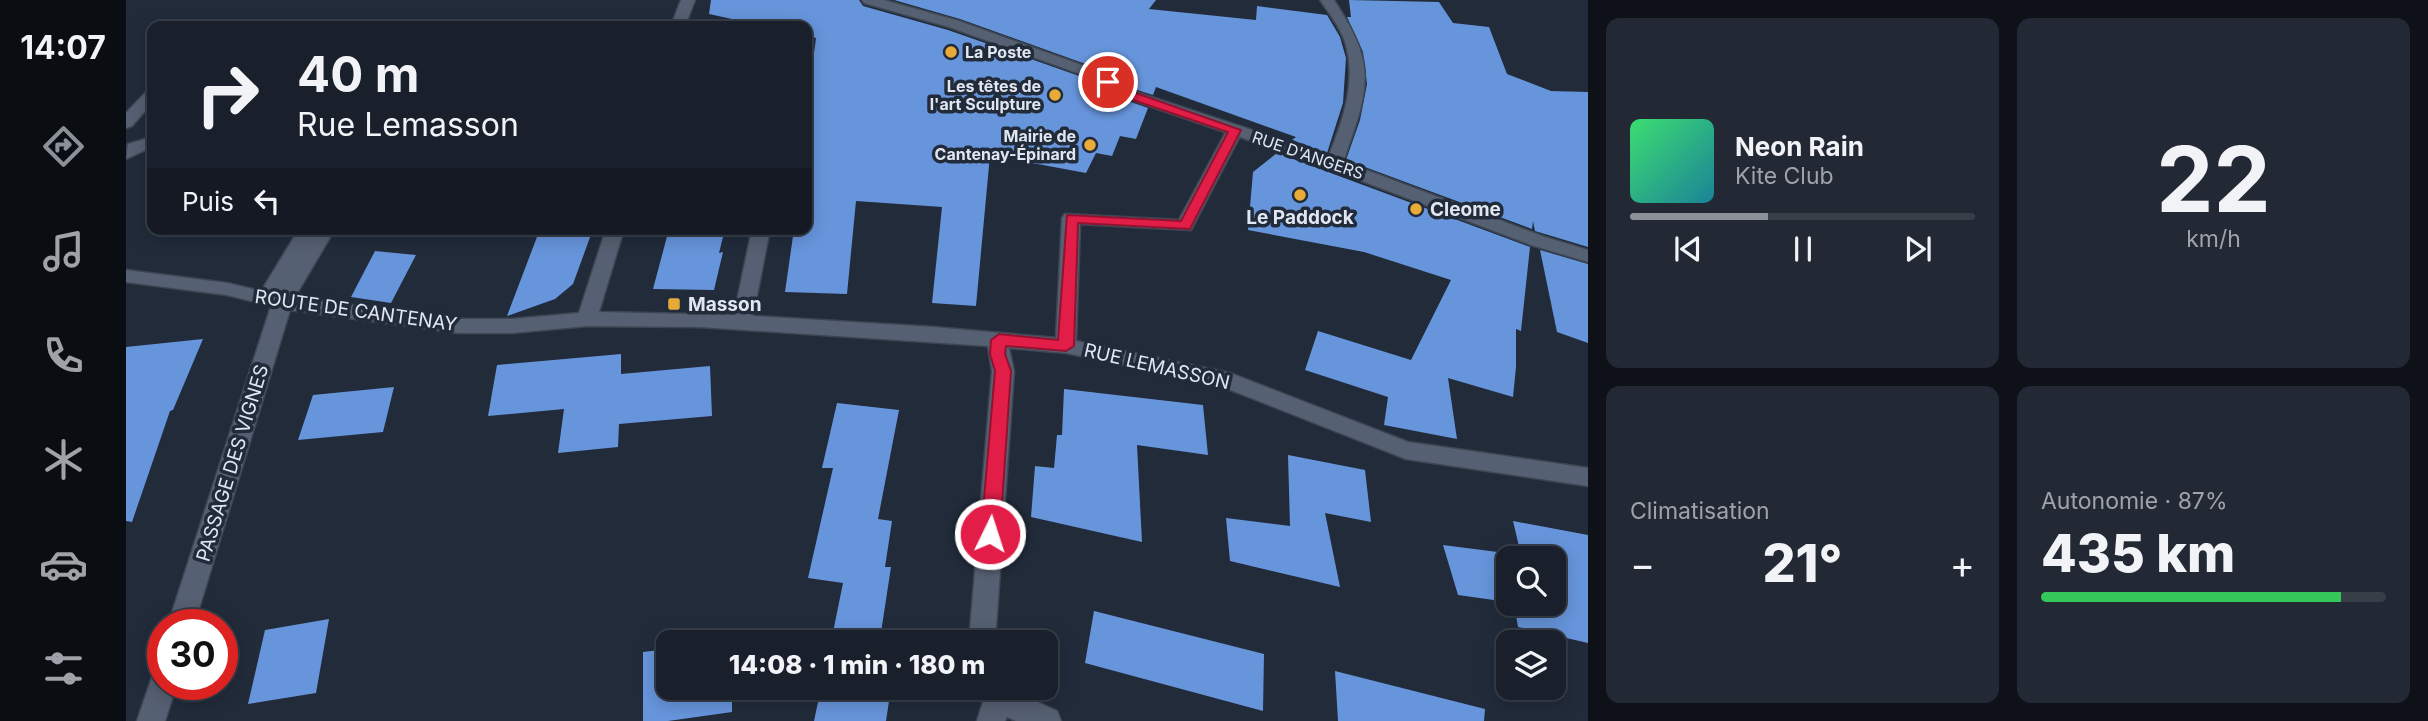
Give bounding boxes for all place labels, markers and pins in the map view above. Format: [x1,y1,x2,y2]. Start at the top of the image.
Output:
place label: La Poste [965,42,1031,62]
marker: La Poste [943,44,959,60]
pin [1078,52,1138,112]
place label: Les têtes de l'art Sculpture [930,76,1041,114]
marker: Les têtes de l'art Sculpture [1047,87,1063,103]
place label: Mairie de Cantenay-Épinard [935,126,1076,164]
marker: Mairie de Cantenay-Épinard [1082,137,1098,153]
marker: Le Paddock [1292,187,1308,203]
place label: Cleome [1430,198,1501,221]
marker: Cleome [1408,201,1424,217]
place label: Le Paddock [1246,206,1354,229]
place label: Masson [688,293,762,316]
marker: Masson [666,296,682,312]

